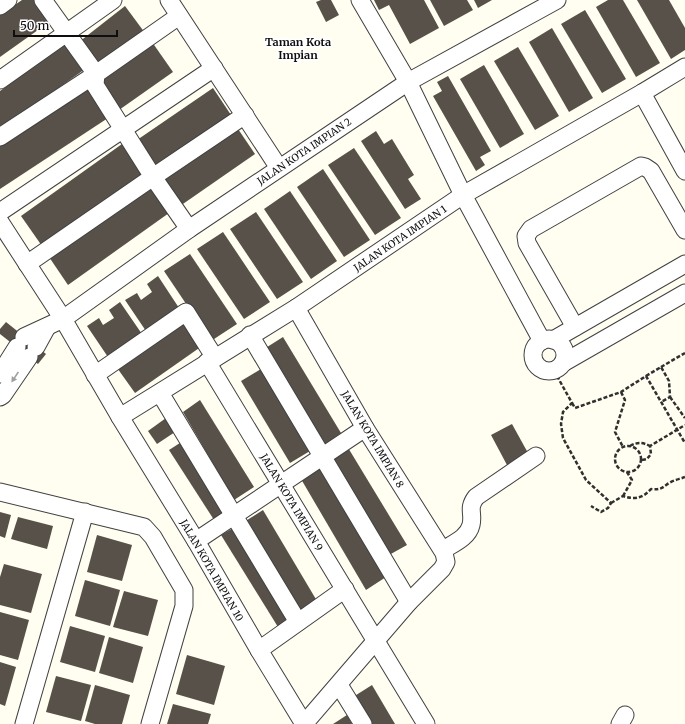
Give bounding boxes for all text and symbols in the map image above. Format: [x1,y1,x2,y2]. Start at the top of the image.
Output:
scale bar [14,12,117,38]
text: 50 m [20,18,49,33]
district label: Taman Kota Impian [265,35,331,62]
street label: JALAN KOTA IMPIAN 2 [254,115,354,188]
street label: JALAN KOTA IMPIAN 1 [350,202,450,275]
one-way arrow [11,372,19,383]
street label: JALAN KOTA IMPIAN 8 [338,388,407,490]
street label: JALAN KOTA IMPIAN 9 [257,450,326,553]
street label: JALAN KOTA IMPIAN 10 [177,516,246,624]

